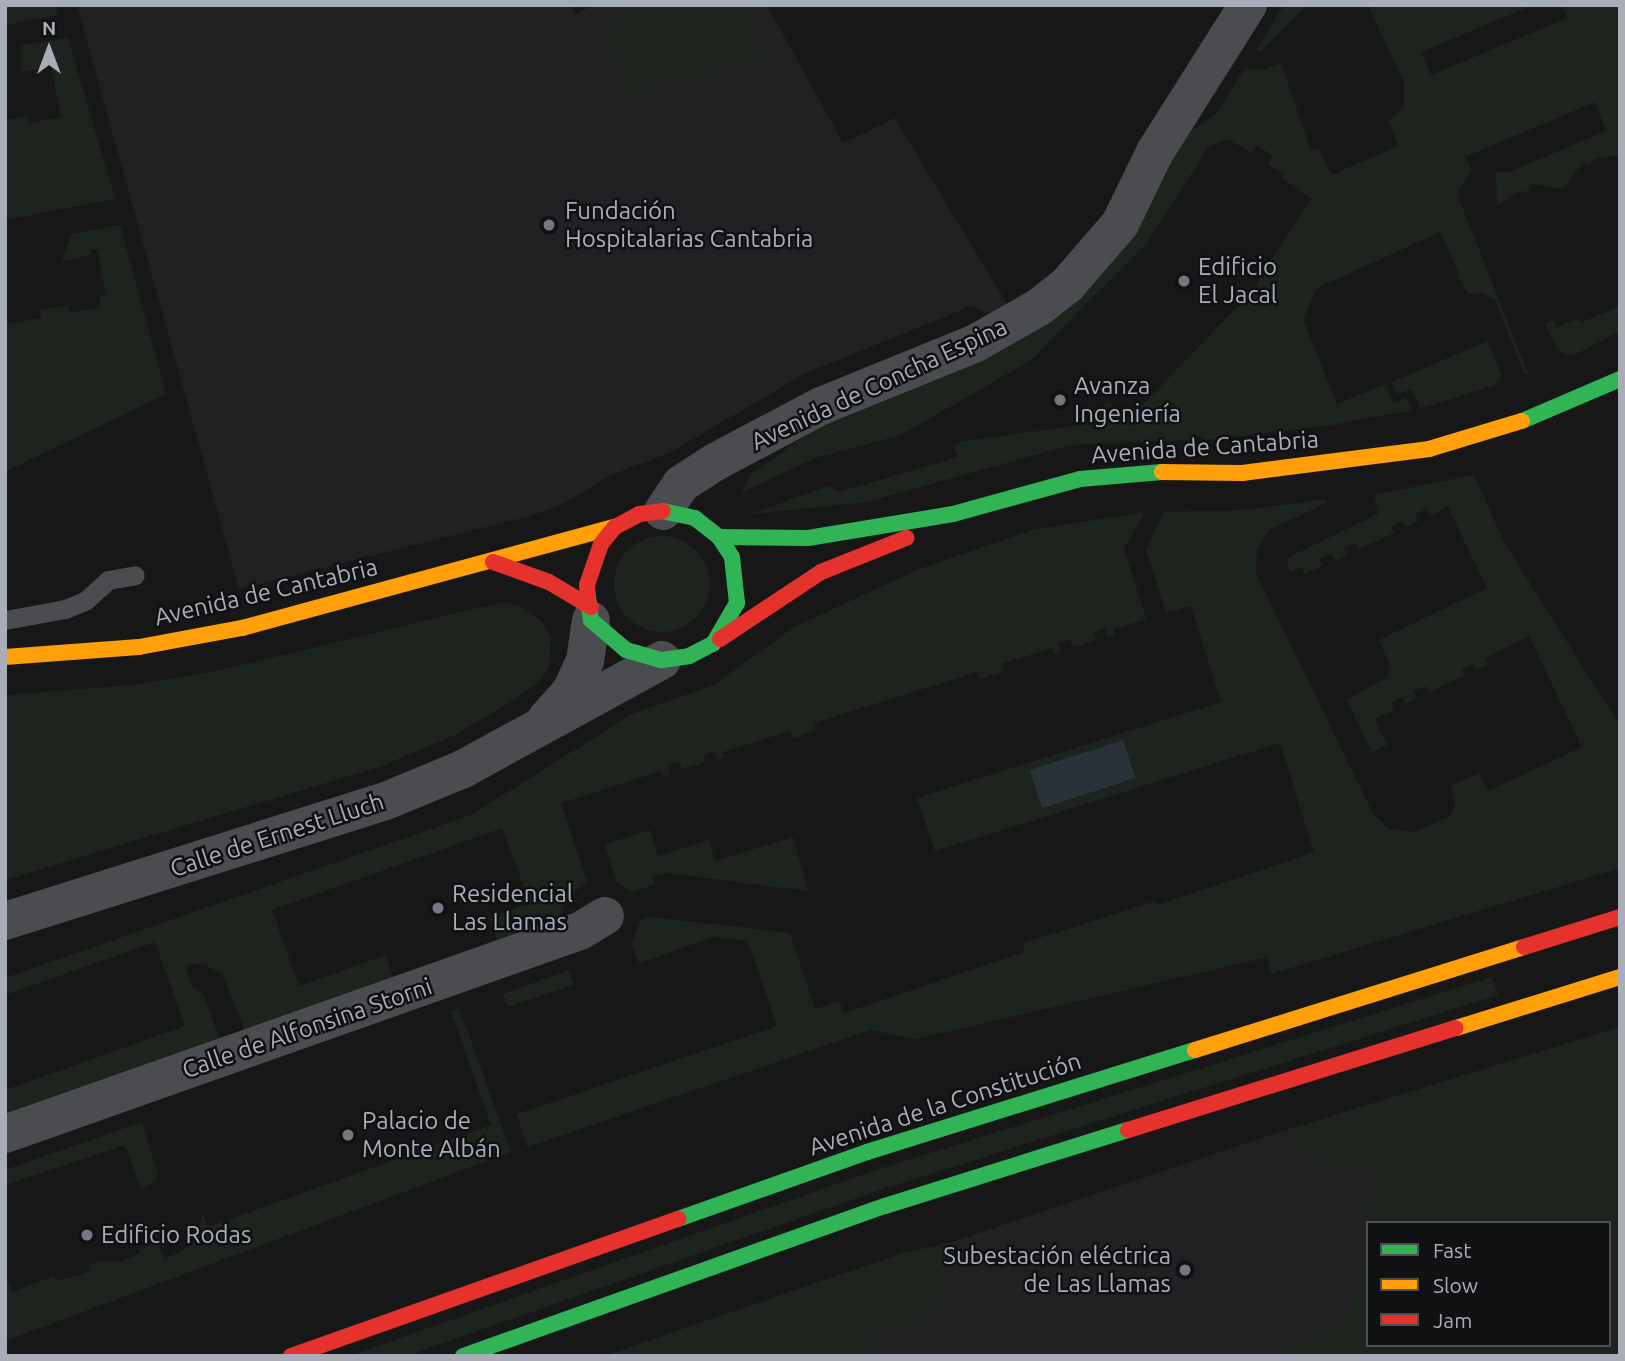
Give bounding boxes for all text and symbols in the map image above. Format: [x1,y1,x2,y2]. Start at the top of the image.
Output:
north arrow [14,14,84,84]
text: N [42,17,56,39]
place label: Fundación Hospitalarias Cantabria [565,197,813,253]
marker: Fundación Hospitalarias Cantabria [539,215,559,235]
place label: Edificio El Jacal [1198,253,1277,309]
marker: Edificio El Jacal [1176,273,1192,289]
street label: Avenida de Concha Espina [746,312,1012,456]
place label: Avanza Ingeniería [1074,372,1181,428]
marker: Avanza Ingeniería [1052,392,1068,408]
street label: Avenida de Cantabria [1090,425,1320,469]
street label: Avenida de Cantabria [152,552,380,632]
street label: Calle de Ernest Lluch [166,787,388,883]
place label: Residencial Las Llamas [452,880,573,936]
marker: Residencial Las Llamas [430,900,446,916]
street label: Calle de Alfonsina Storni [178,972,436,1084]
street label: Avenida de la Constitución [805,1046,1085,1162]
place label: Palacio de Monte Albán [362,1107,501,1163]
marker: Palacio de Monte Albán [340,1127,356,1143]
place label: Edificio Rodas [101,1221,251,1249]
legend [1366,1221,1611,1347]
marker: Edificio Rodas [79,1227,95,1243]
text: Fast [1433,1238,1471,1262]
place label: Subestación eléctrica de Las Llamas [943,1242,1171,1298]
marker: Subestación eléctrica de Las Llamas [1177,1262,1193,1278]
text: Slow [1433,1273,1478,1297]
text: Jam [1433,1308,1472,1332]

